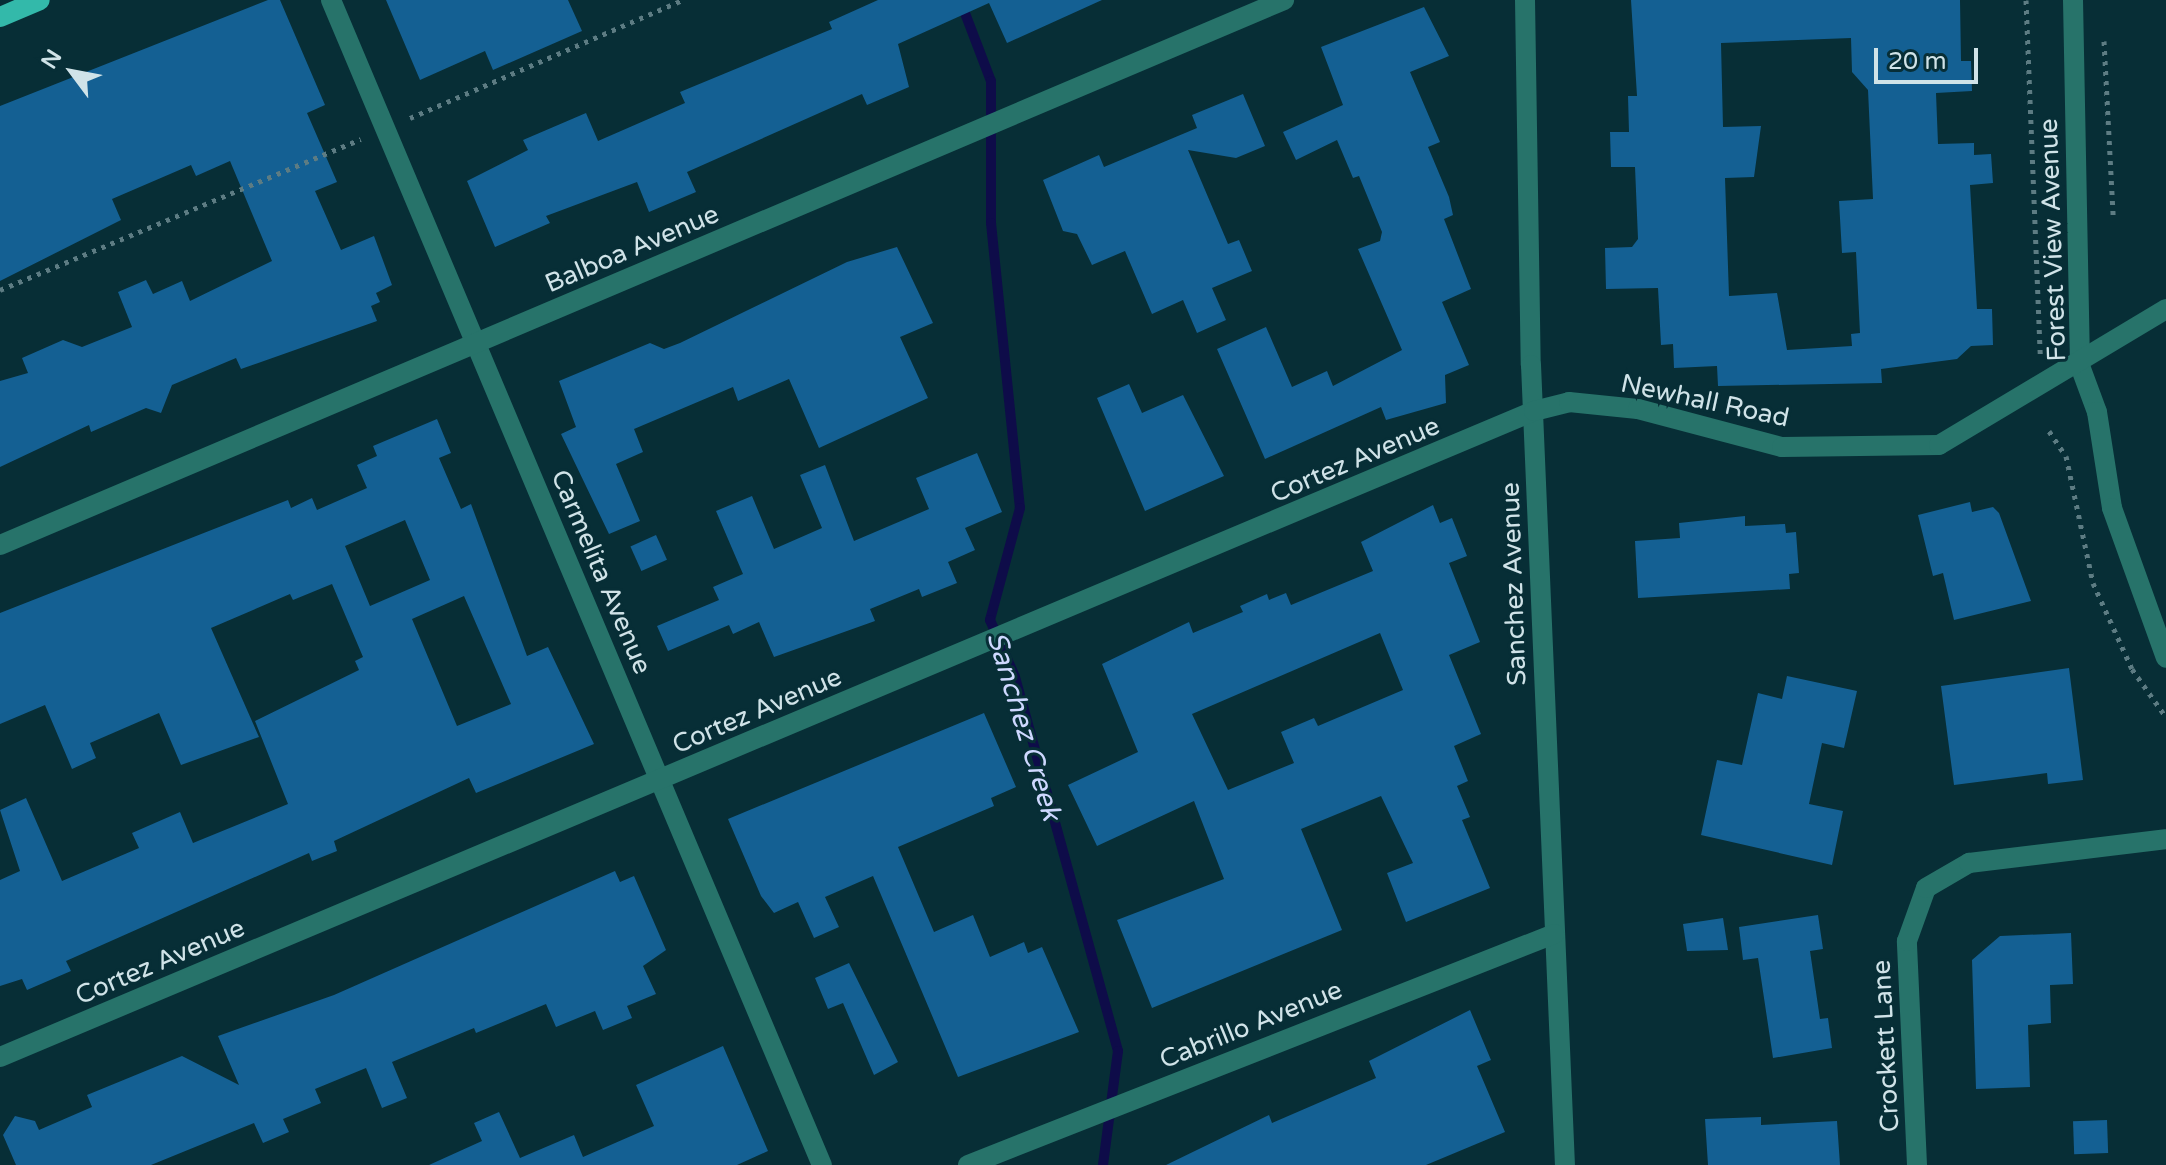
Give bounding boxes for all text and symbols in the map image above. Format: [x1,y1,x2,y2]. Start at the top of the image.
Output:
north arrow [32,32,112,112]
scale bar [1878,32,1982,82]
text: N [36,45,67,74]
text: 20 m [1888,47,1946,76]
street label: Forest View Avenue [2033,118,2073,362]
street label: Balboa Avenue [540,198,724,300]
street label: Newhall Road [1618,368,1792,434]
street label: Cortez Avenue [1266,410,1444,510]
street label: Carmelita Avenue [544,465,658,679]
street label: Sanchez Avenue [1495,482,1533,686]
water label: Sanchez Creek [979,628,1069,824]
street label: Cortez Avenue [668,661,846,761]
street label: Cortez Avenue [71,912,249,1012]
street label: Crockett Lane [1866,959,1906,1133]
street label: Cabrillo Avenue [1155,974,1347,1076]

